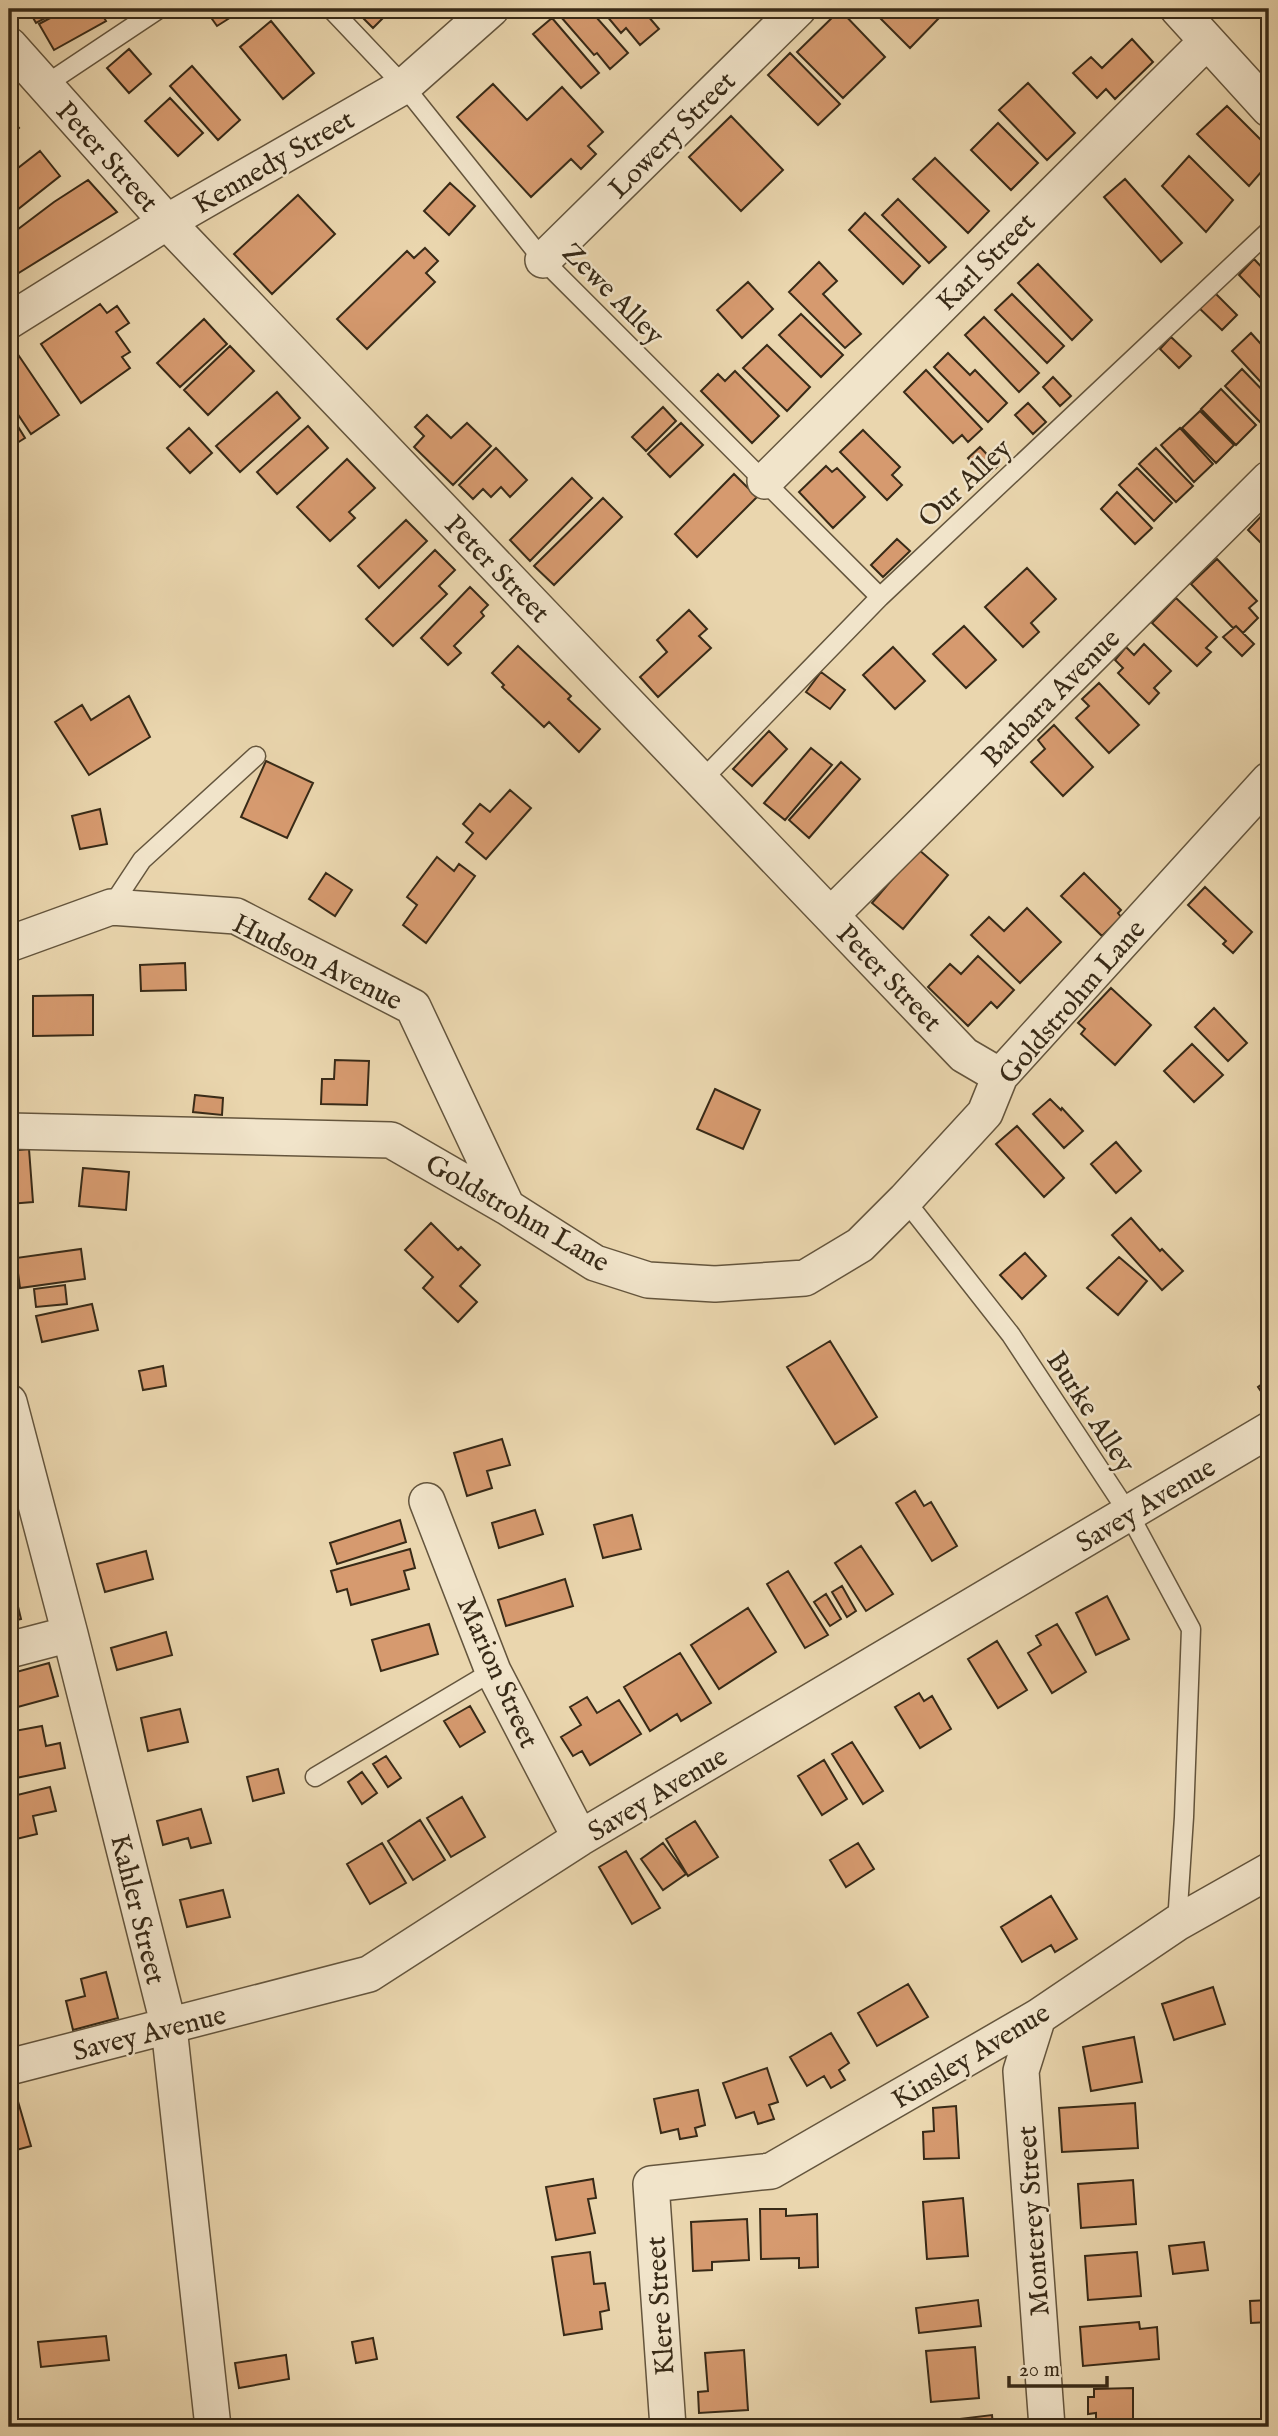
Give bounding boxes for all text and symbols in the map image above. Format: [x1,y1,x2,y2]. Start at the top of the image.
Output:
street label: Lowery Street [602,64,744,207]
street label: Peter Street [47,95,165,221]
street label: Kennedy Street [188,103,361,223]
street label: Karl Street [930,206,1044,320]
street label: Zewe Alley [554,236,671,353]
street label: Our Alley [912,432,1020,536]
street label: Peter Street [436,508,557,631]
street label: Barbara Avenue [975,622,1129,775]
street label: Hudson Avenue [226,907,408,1019]
street label: Goldstrohm Lane [992,913,1154,1092]
street label: Peter Street [828,917,949,1040]
street label: Goldstrohm Lane [418,1147,615,1281]
street label: Burke Alley [1038,1345,1142,1480]
street label: Savey Avenue [1070,1451,1223,1562]
street label: Marion Street [448,1592,546,1754]
street label: Savey Avenue [582,1740,735,1851]
street label: Kahler Street [101,1831,172,1989]
street label: Kinsley Avenue [886,1996,1057,2118]
street label: Savey Avenue [69,1998,230,2070]
street label: Monterey Street [1010,2124,1059,2317]
street label: Klere Street [639,2235,684,2377]
scale bar [1009,2345,1106,2389]
text: 20 m [1019,2357,1060,2384]

